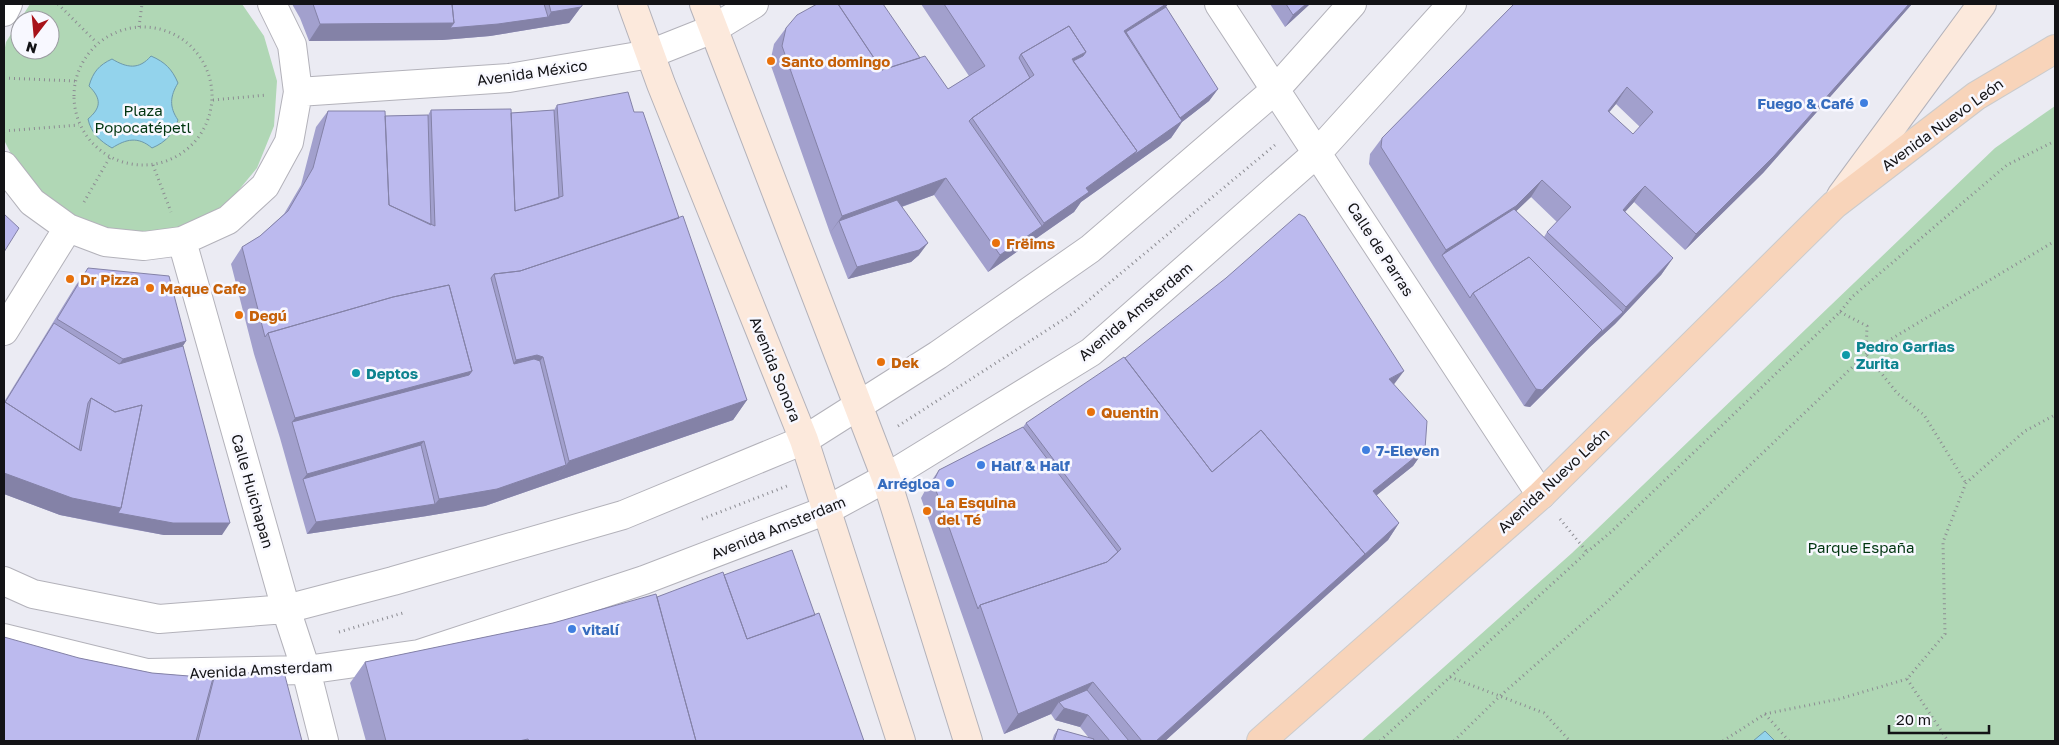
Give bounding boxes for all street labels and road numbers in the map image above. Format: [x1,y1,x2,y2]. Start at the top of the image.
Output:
street label: Avenida México [476,55,588,89]
street label: Avenida Nuevo León [1878,74,2006,174]
street label: Calle de Parras [1344,199,1418,299]
street label: Avenida Amsterdam [1074,258,1196,364]
street label: Avenida Sonora [747,314,805,424]
street label: Avenida Nuevo León [1494,424,1612,536]
street label: Calle Huichapan [228,432,278,550]
street label: Avenida Amsterdam [708,492,848,562]
street label: Avenida Amsterdam [189,656,333,682]

